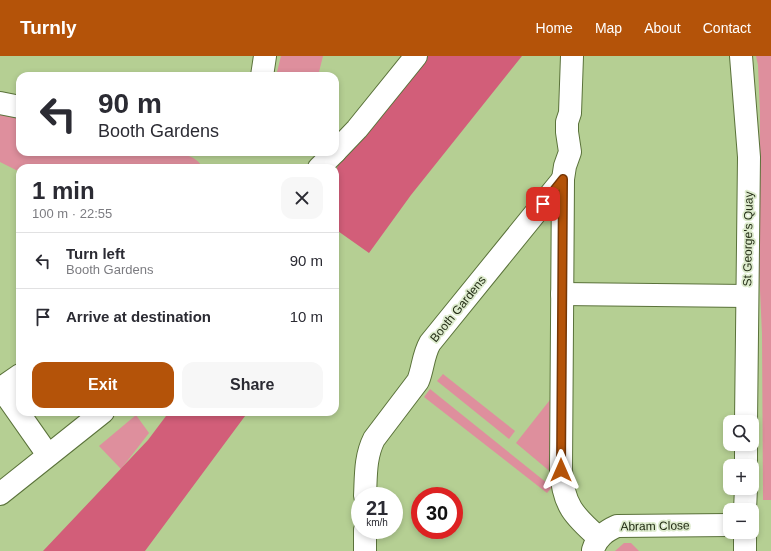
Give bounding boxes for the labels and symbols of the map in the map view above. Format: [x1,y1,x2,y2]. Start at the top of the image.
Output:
pin [526,187,560,221]
street label: St George's Quay [740,191,756,287]
street label: Booth Gardens [427,273,489,345]
position arrow [540,449,582,491]
speed limit sign: 30 [411,487,463,539]
street label: Abram Close [620,518,690,534]

